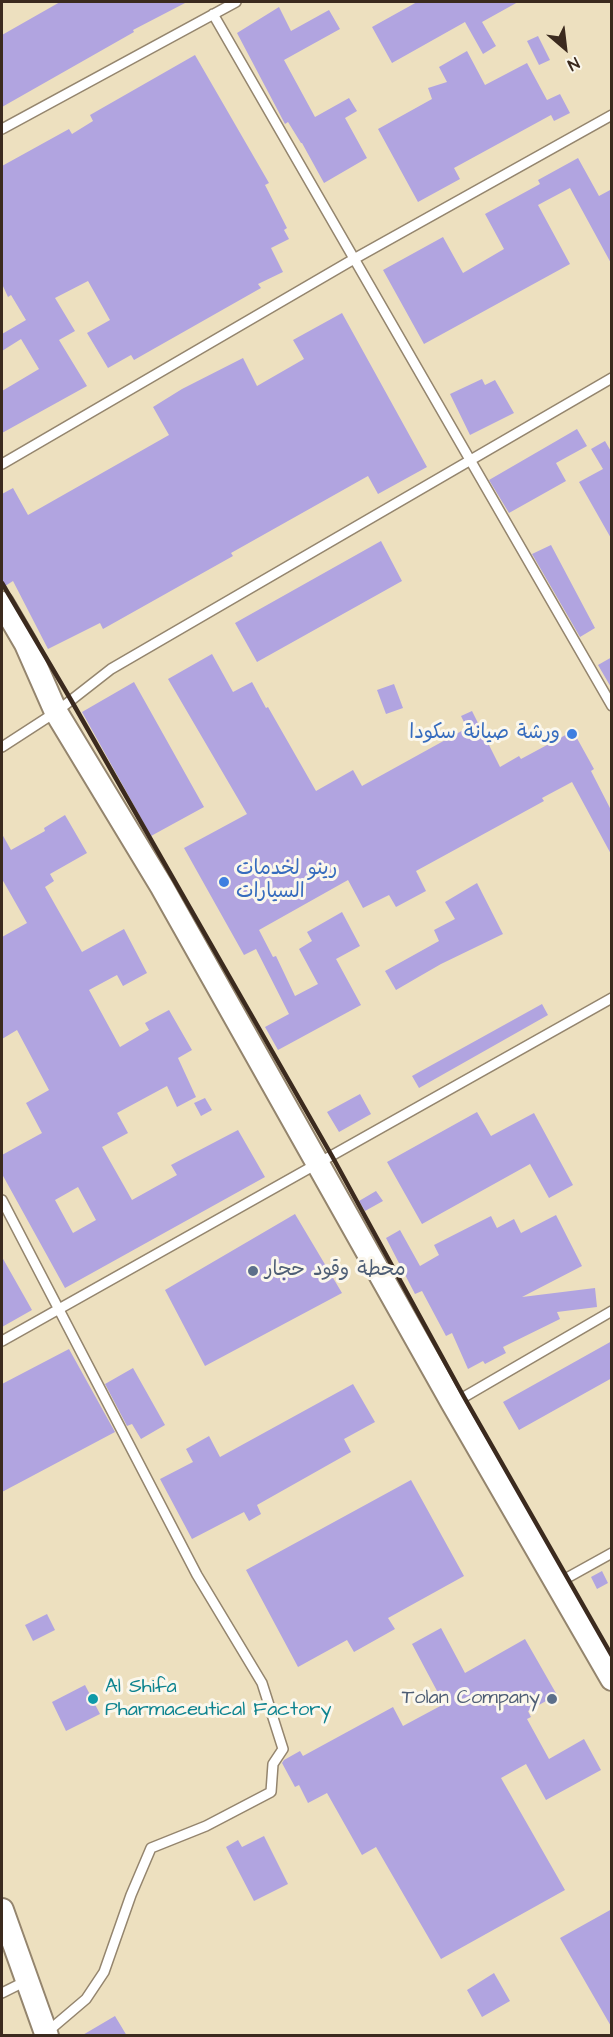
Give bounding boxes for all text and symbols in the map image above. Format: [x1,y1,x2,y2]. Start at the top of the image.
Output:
north arrow [535,18,595,78]
text: N [564,52,583,76]
place label: ورشة صيانة سكودا [409,722,560,746]
marker: ورشة صيانة سكودا [565,727,579,741]
place label: رينو لخدمات السيارات [236,858,337,905]
marker: رينو لخدمات السيارات [217,875,231,889]
place label: محطة وقود حجار [265,1259,406,1283]
marker: محطة وقود حجار [246,1264,260,1278]
place label: Al Shifa Pharmaceutical Factory [105,1676,331,1723]
place label: Tolan Company [402,1687,540,1711]
marker: Al Shifa Pharmaceutical Factory [86,1692,100,1706]
marker: Tolan Company [545,1692,559,1706]

